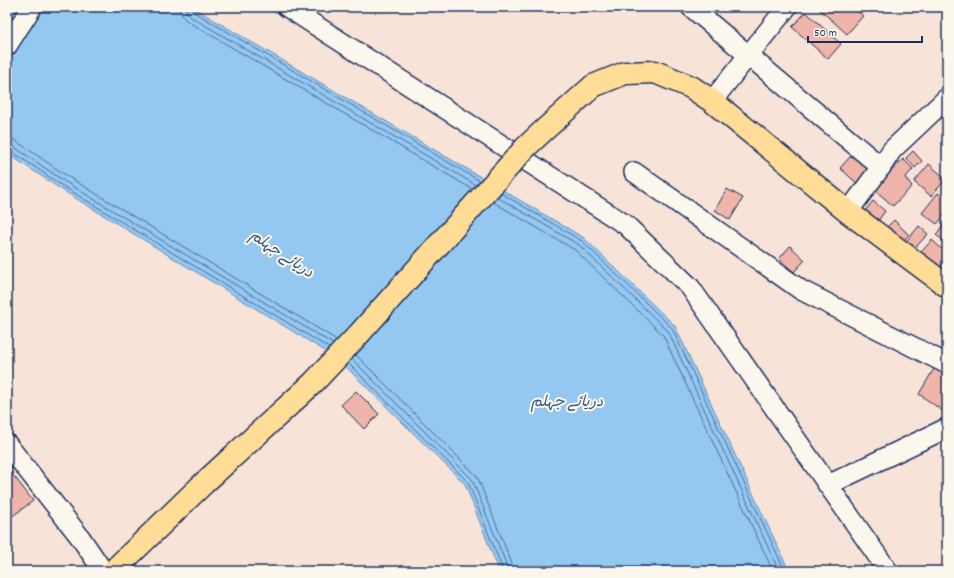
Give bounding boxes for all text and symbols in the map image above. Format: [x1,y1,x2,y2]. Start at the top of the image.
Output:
scale bar [808,18,922,44]
text: 50 m [814,25,837,42]
water label: دریائے جہلم [245,226,317,284]
water label: دریائے جہلم [531,392,603,414]

